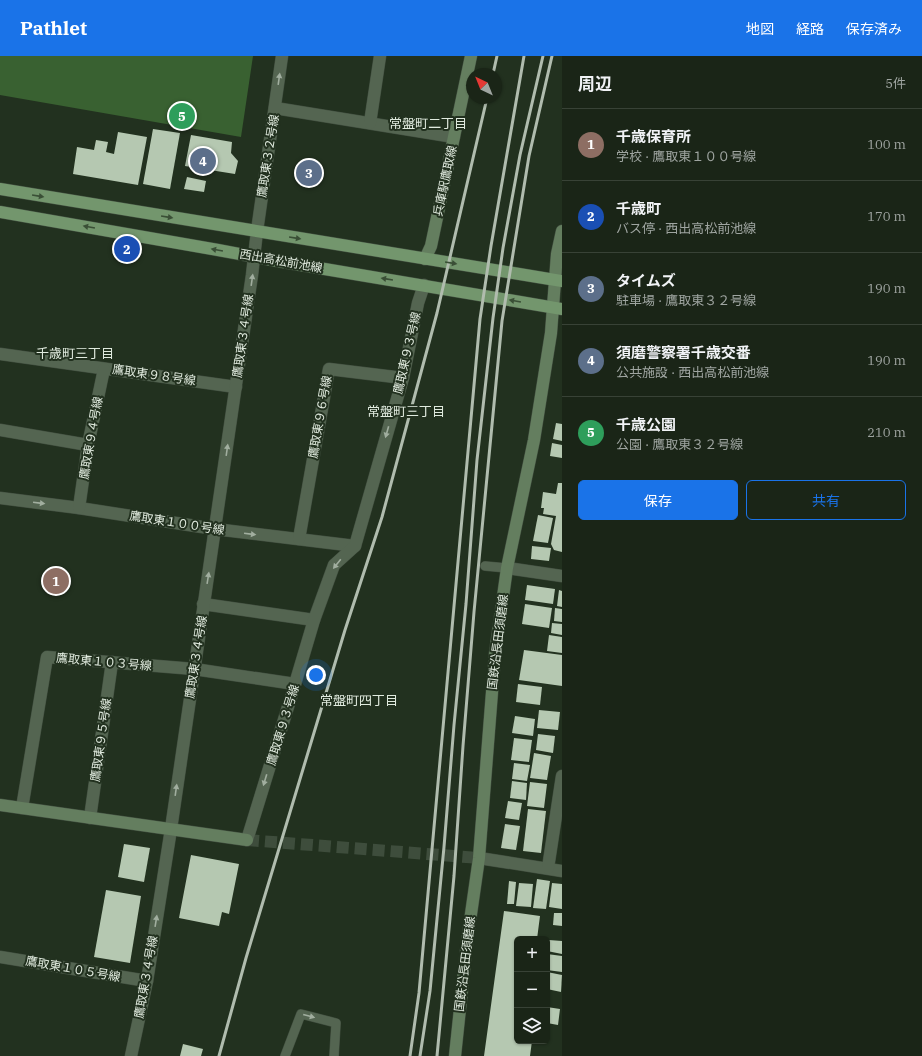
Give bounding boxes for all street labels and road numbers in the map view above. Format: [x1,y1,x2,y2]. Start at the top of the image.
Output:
street label: 鷹取東３２号線 [254,113,281,199]
street label: 兵庫駅鷹取線 [430,144,459,218]
street label: 西出高松前池線 [238,246,324,275]
street label: 鷹取東３４号線 [229,293,256,379]
street label: 鷹取東９３号線 [390,310,423,396]
street label: 鷹取東９８号線 [111,361,197,388]
street label: 鷹取東９６号線 [305,374,334,460]
street label: 鷹取東９４号線 [76,395,105,481]
street label: 鷹取東１００号線 [128,508,226,537]
street label: 国鉄沿長田須磨線 [484,593,511,691]
street label: 鷹取東３４号線 [182,614,209,700]
street label: 鷹取東１０３号線 [56,650,153,673]
street label: 鷹取東９３号線 [263,682,302,767]
street label: 鷹取東９５号線 [87,697,114,783]
street label: 国鉄沿長田須磨線 [451,915,478,1013]
street label: 鷹取東３４号線 [131,934,160,1020]
street label: 鷹取東１０５号線 [25,953,122,984]

